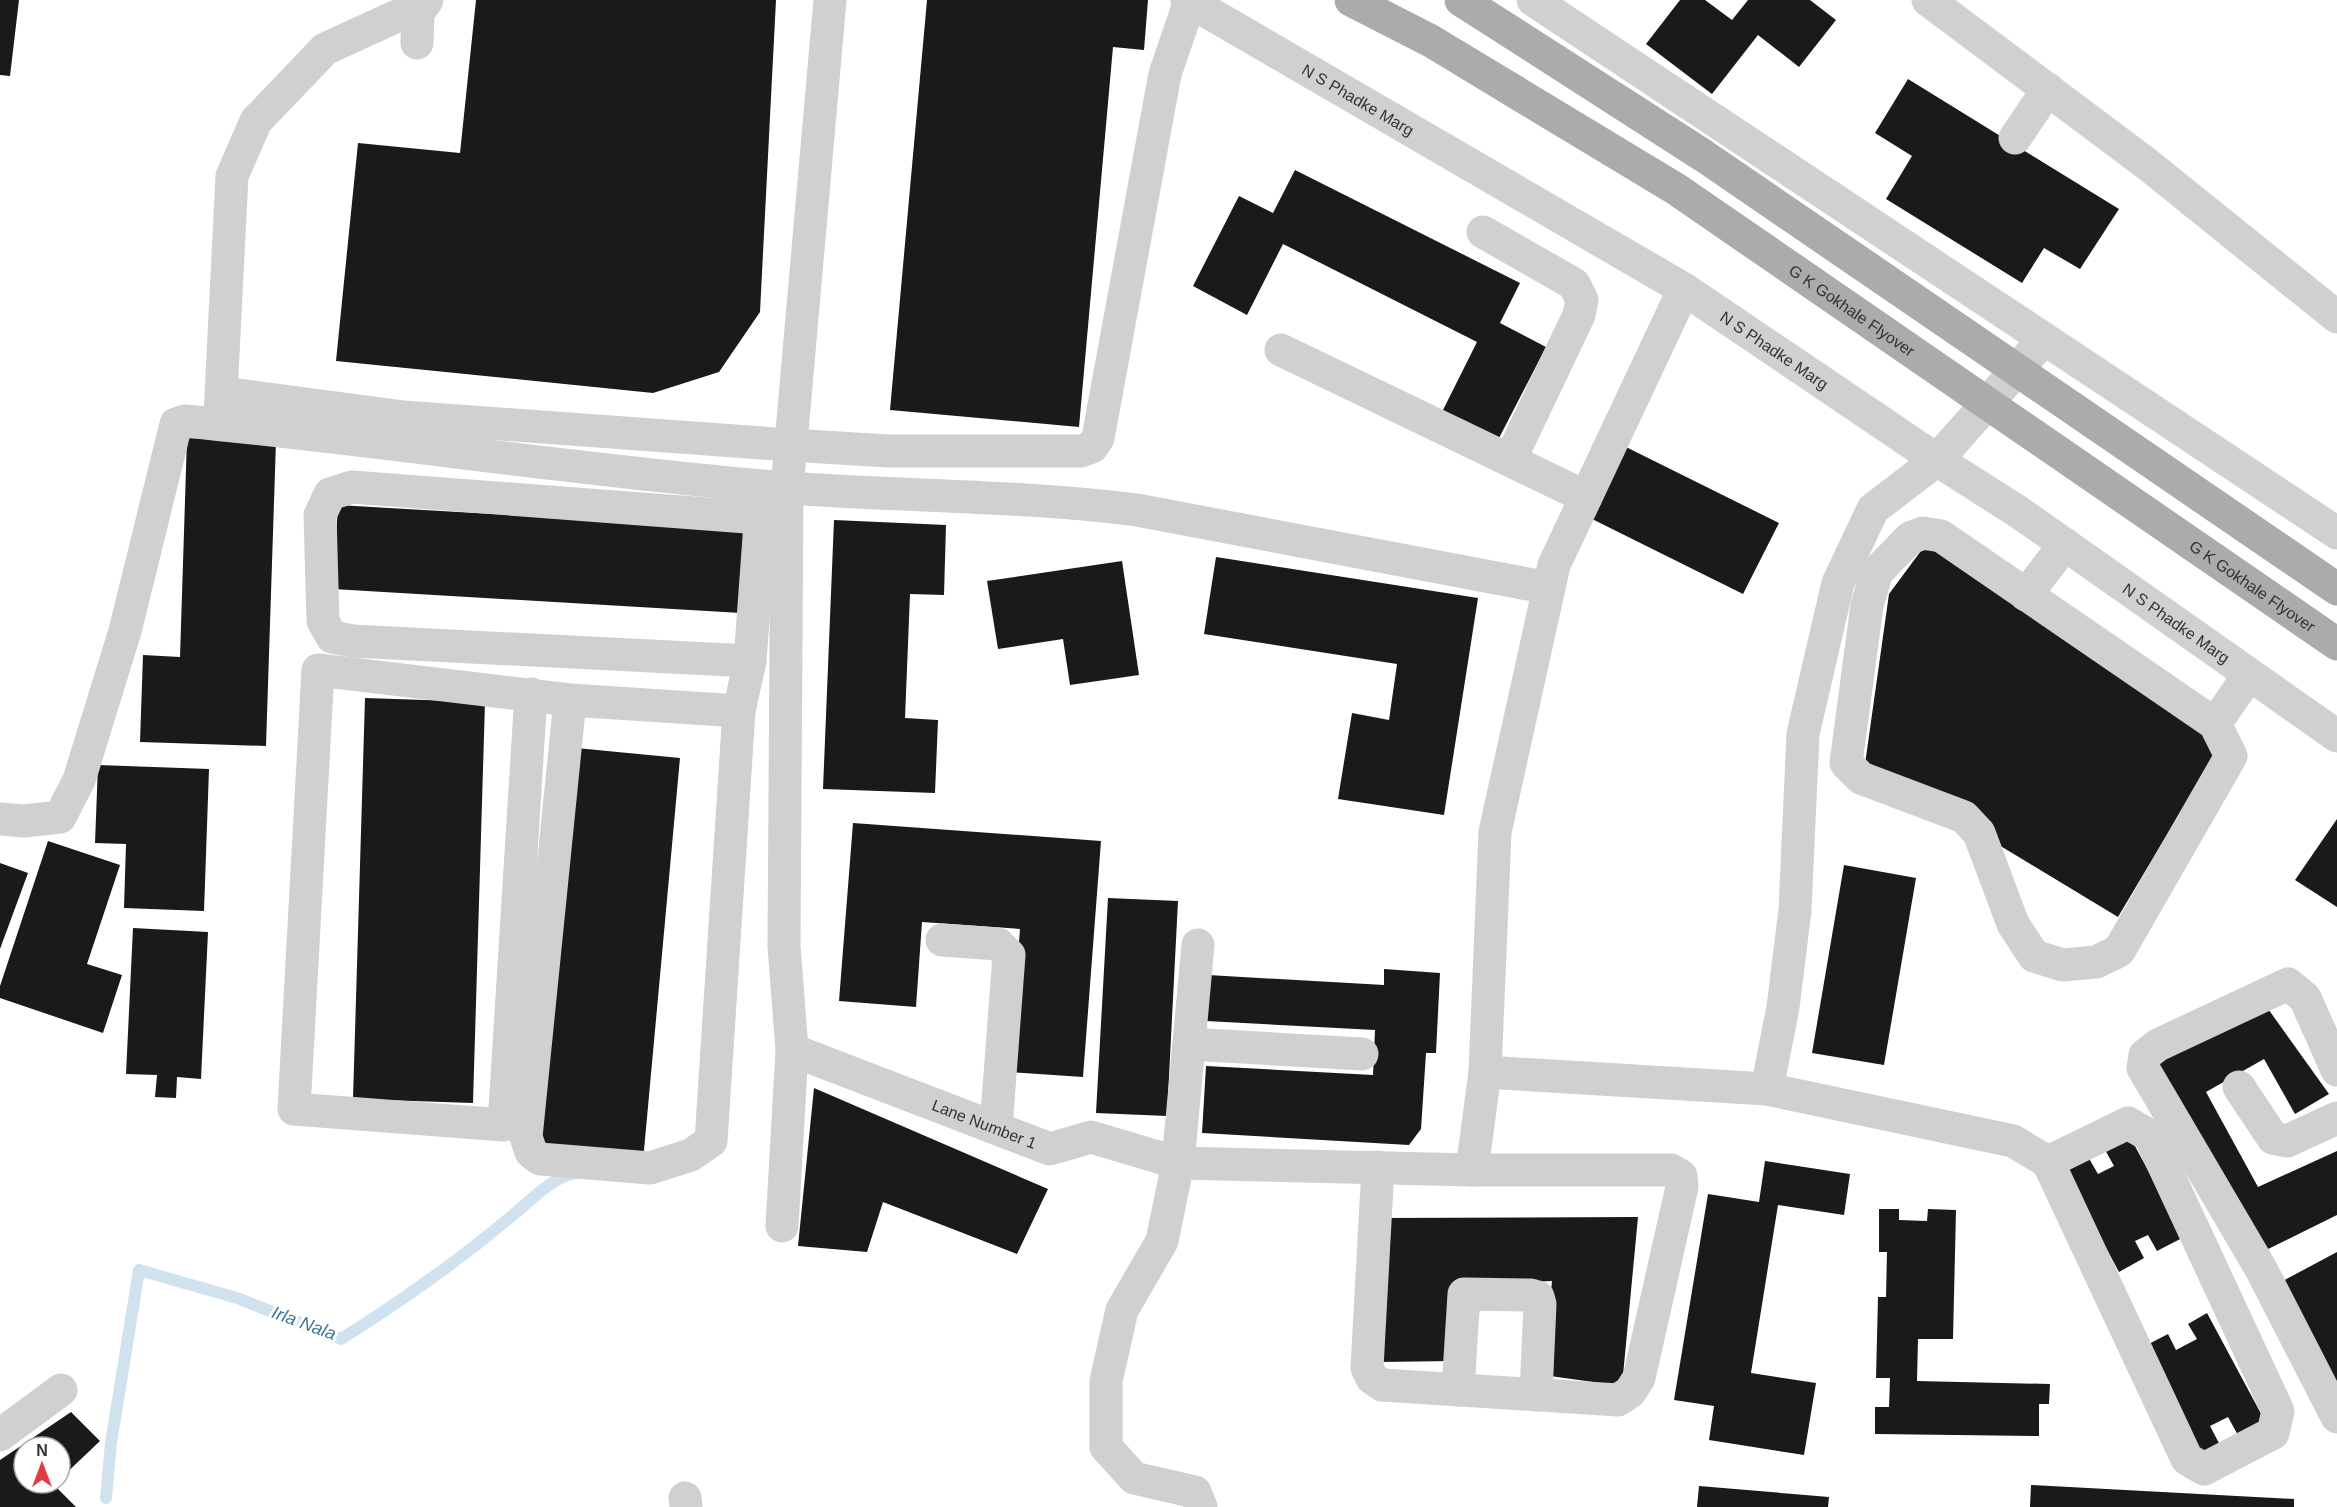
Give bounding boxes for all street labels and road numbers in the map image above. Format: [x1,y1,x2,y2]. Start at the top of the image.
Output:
street label: N S Phadke Marg [1299,60,1417,139]
street label: G K Gokhale Flyover [1786,261,1919,360]
street label: N S Phadke Marg [1717,308,1831,393]
street label: G K Gokhale Flyover [2186,537,2319,635]
street label: N S Phadke Marg [2120,580,2233,666]
street label: Lane Number 1 [930,1096,1039,1152]

